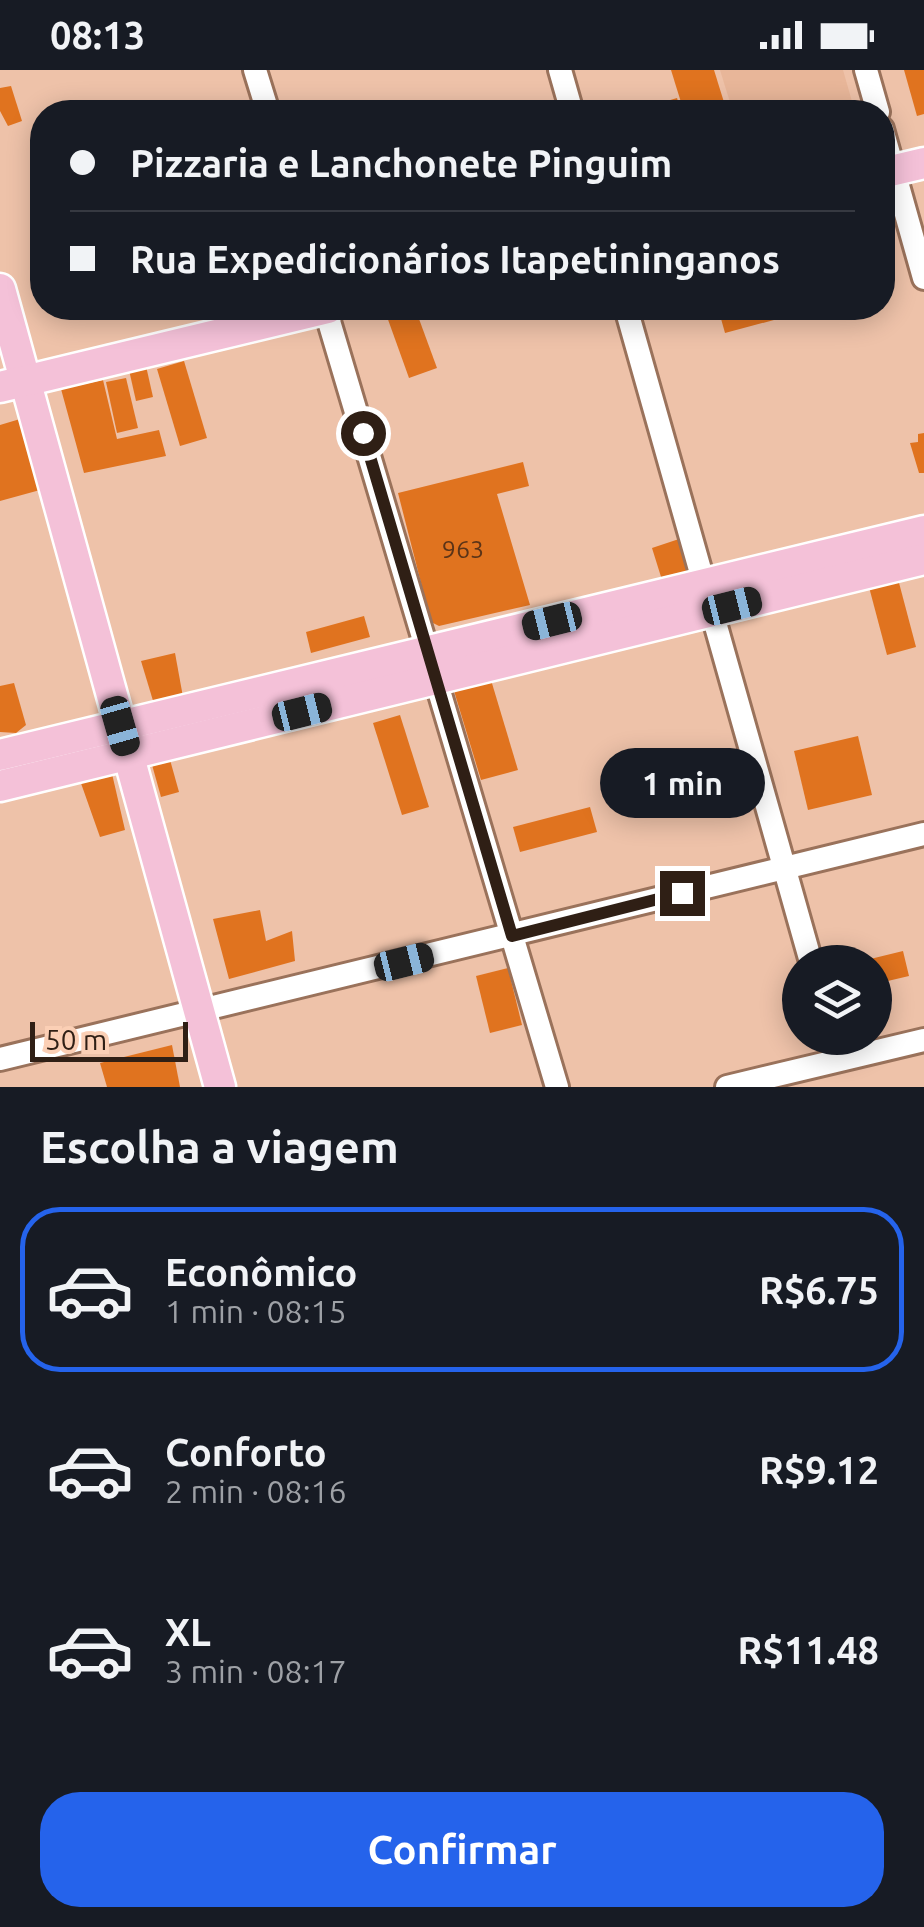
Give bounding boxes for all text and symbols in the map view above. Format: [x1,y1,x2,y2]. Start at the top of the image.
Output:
text: 08:13 [50,14,145,56]
text: Pizzaria e Lanchonete Pinguim [130,142,672,184]
text: Rua Expedicionários Itapetininganos [130,238,780,280]
route start [341,411,386,456]
house number: 963 [442,535,484,563]
car [699,584,765,628]
car [519,599,585,643]
car [269,690,335,734]
car [97,693,143,759]
callout: 1 min [600,748,764,818]
text: 1 min [642,765,723,801]
route end [660,871,705,916]
car [371,940,437,984]
map controls [782,945,892,1055]
button: layers [782,945,892,1055]
scale bar [30,1017,188,1061]
text: 50 m [45,1024,107,1055]
text: Escolha a viagem [40,1121,399,1172]
icon: car [45,1245,135,1335]
text: Econômico [165,1251,357,1293]
text: R$6.75 [759,1269,879,1311]
text: 1 min · 08:15 [165,1293,347,1329]
icon: car [45,1425,135,1515]
text: Conforto [165,1431,327,1473]
text: R$9.12 [759,1449,879,1491]
text: 2 min · 08:16 [165,1473,347,1509]
icon: car [45,1605,135,1695]
text: XL [165,1611,211,1653]
text: R$11.48 [738,1629,879,1671]
text: 3 min · 08:17 [165,1653,347,1689]
button: Confirmar [40,1792,884,1907]

